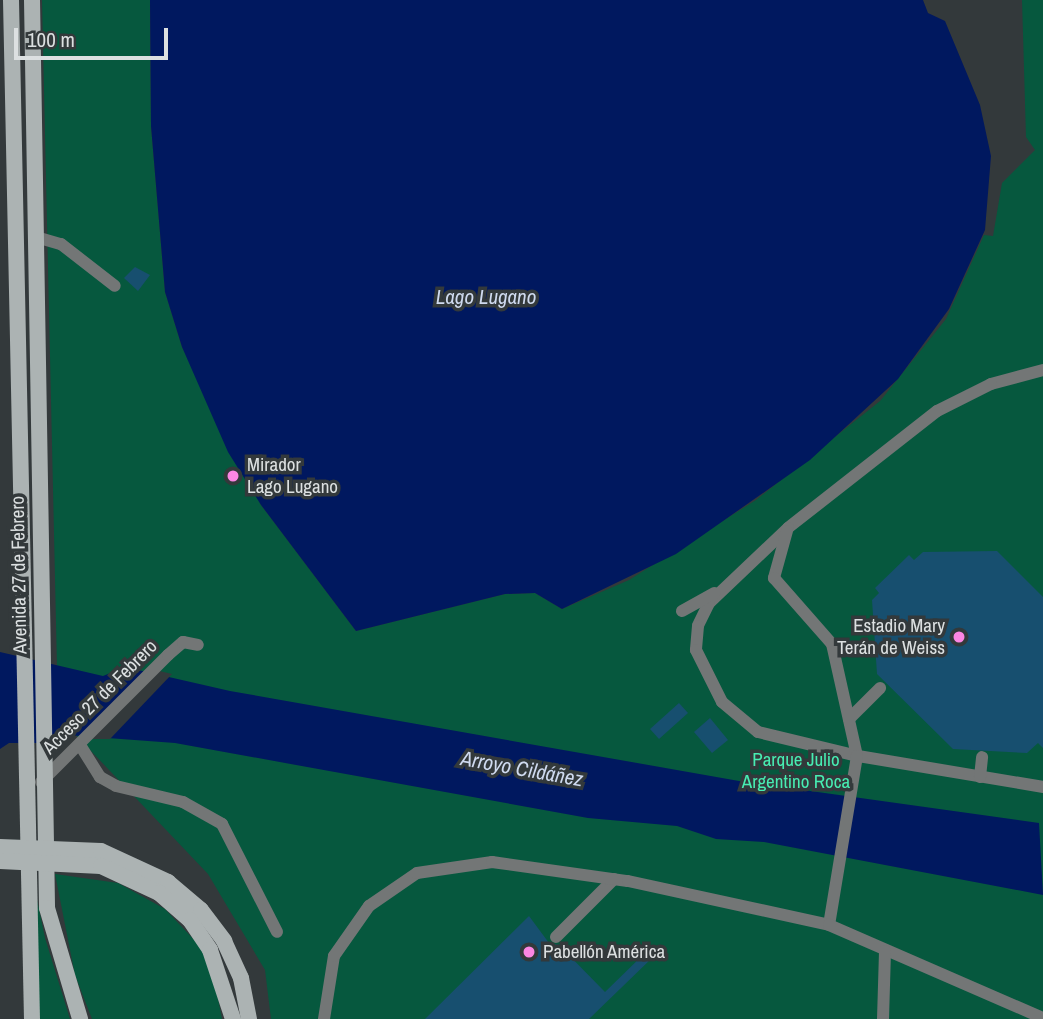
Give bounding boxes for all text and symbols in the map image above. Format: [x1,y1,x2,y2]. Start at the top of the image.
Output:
scale bar [18,14,172,58]
text: 100 m [27,25,75,54]
water label: Lago Lugano [436,284,536,310]
place label: Mirador Lago Lugano [247,454,338,498]
marker: Mirador Lago Lugano [225,468,241,484]
street label: Avenida 27 de Febrero [6,496,32,654]
place label: Estadio Mary Terán de Weiss [837,615,945,659]
marker: Estadio Mary Terán de Weiss [951,629,967,645]
street label: Acceso 27 de Febrero [38,635,162,759]
water label: Arroyo Cildáñez [459,746,585,792]
park label: Parque Julio Argentino Roca [742,749,850,793]
place label: Pabellón América [543,941,666,963]
marker: Pabellón América [521,944,537,960]

